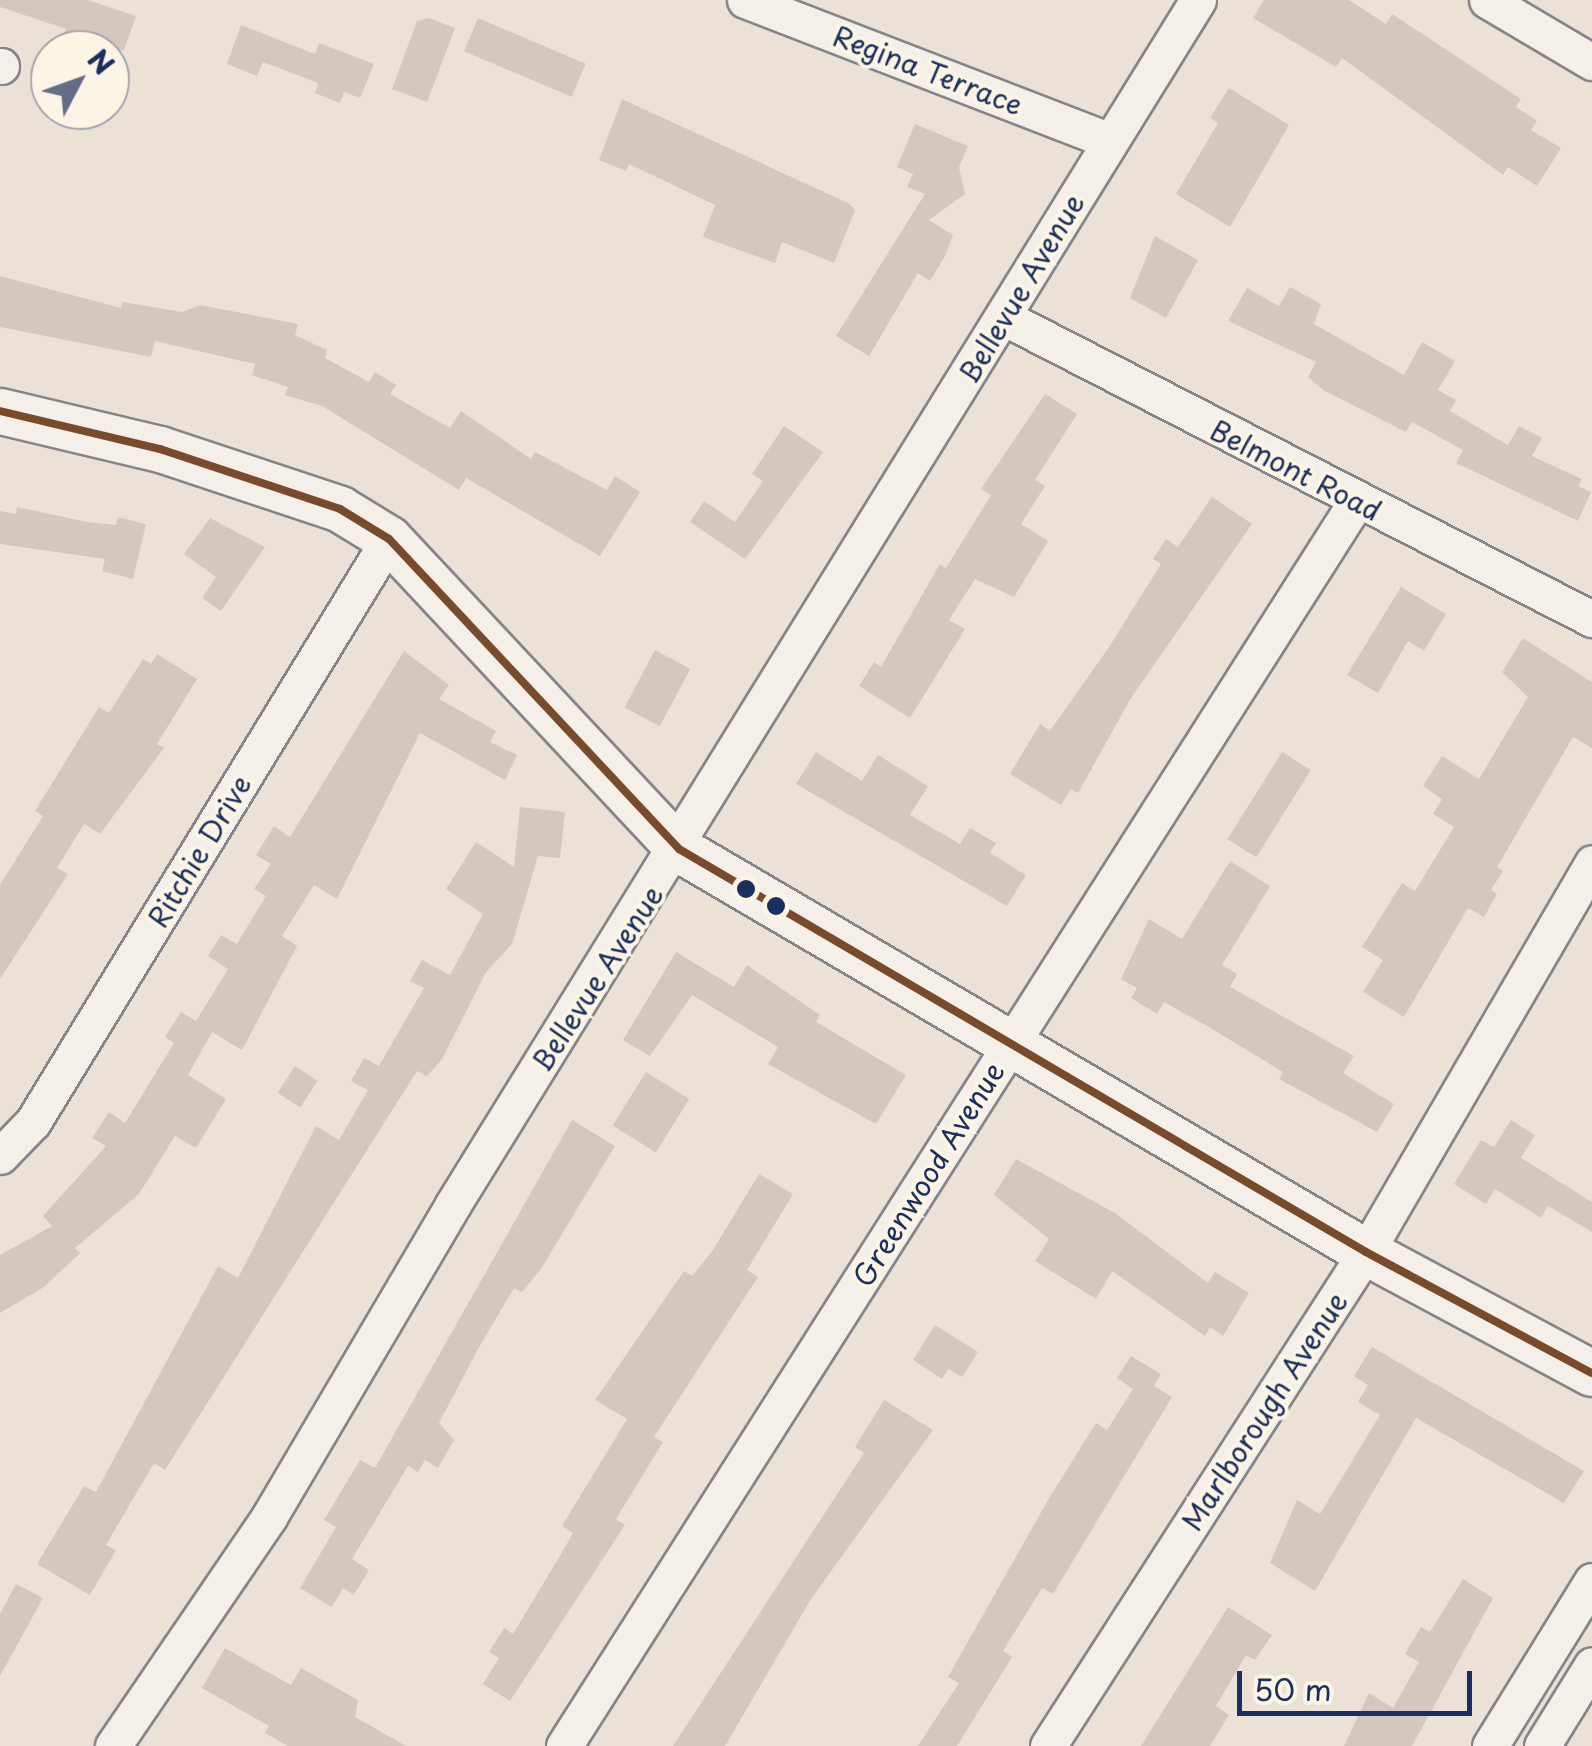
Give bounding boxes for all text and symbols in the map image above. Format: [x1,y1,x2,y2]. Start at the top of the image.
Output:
street label: Regina Terrace [829,18,1027,122]
north arrow [30,30,130,130]
text: N [78,39,125,84]
street label: Bellevue Avenue [951,187,1091,389]
street label: Belmont Road [1205,413,1387,527]
street label: Ritchie Drive [141,770,257,932]
street label: Bellevue Avenue [524,878,670,1078]
unlabelled marker [736,879,756,899]
unlabelled marker [766,896,786,916]
street label: Greenwood Avenue [845,1055,1011,1293]
street label: Marlborough Avenue [1174,1285,1354,1537]
scale bar [1242,1651,1477,1713]
text: 50 m [1254,1666,1332,1711]

